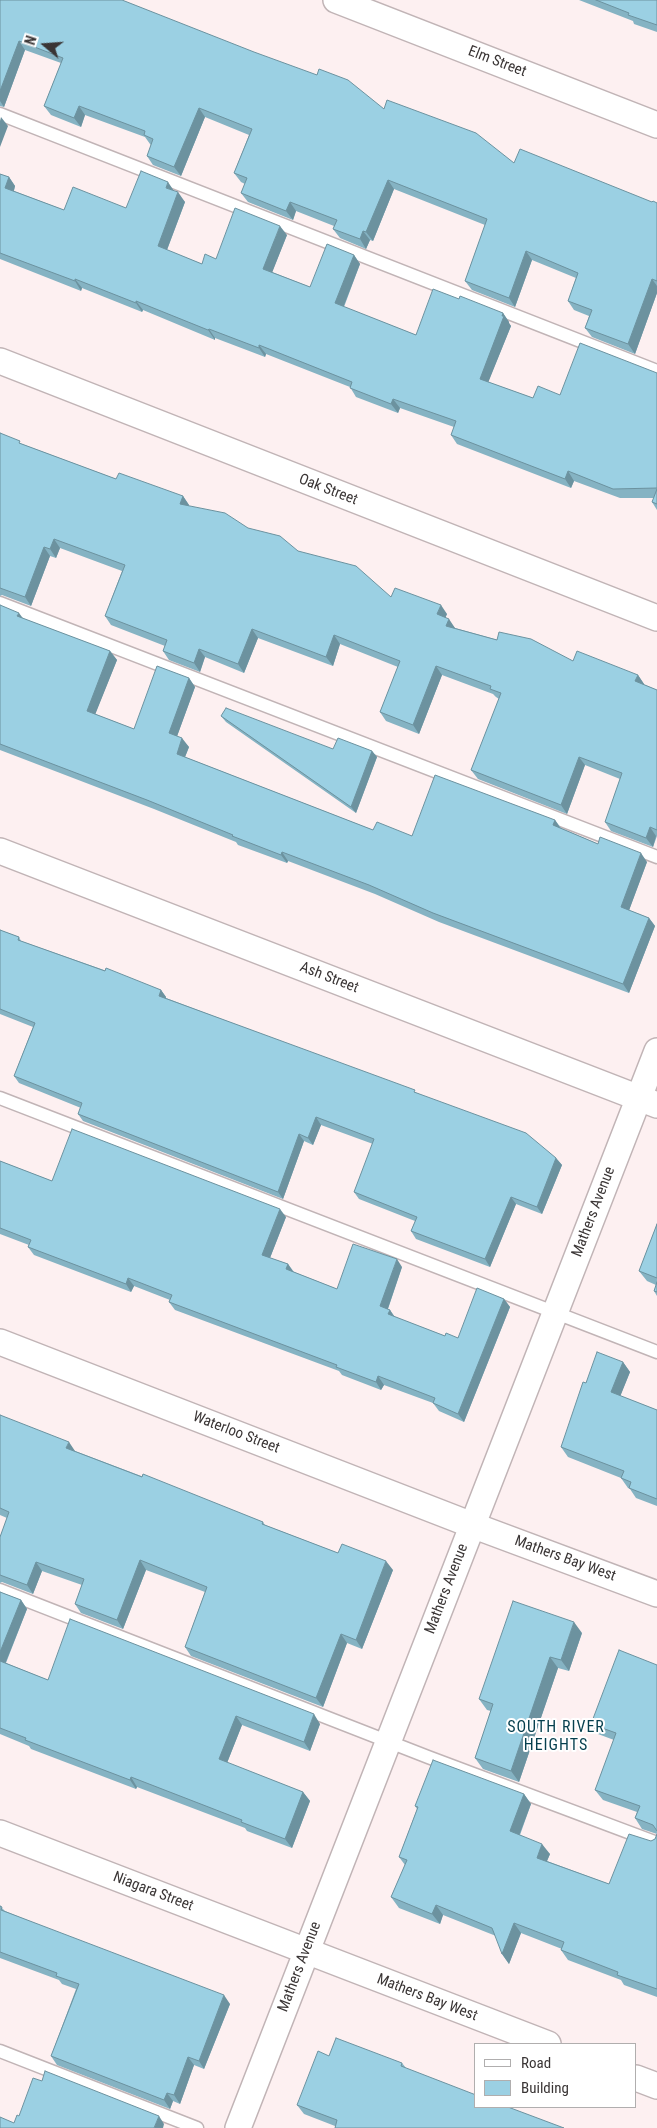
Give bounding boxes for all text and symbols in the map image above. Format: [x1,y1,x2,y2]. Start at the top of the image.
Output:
north arrow [20,20,70,70]
text: N [22,34,40,47]
street label: Elm Street [465,43,529,81]
street label: Oak Street [296,471,360,509]
street label: Ash Street [297,959,361,997]
street label: Mathers Avenue [569,1164,619,1260]
street label: Waterloo Street [190,1408,282,1458]
street label: Mathers Bay West [512,1532,618,1586]
street label: Mathers Avenue [422,1541,472,1637]
district label: SOUTH RIVER HEIGHTS [506,1718,606,1756]
street label: Niagara Street [110,1868,196,1916]
street label: Mathers Avenue [275,1919,325,2015]
street label: Mathers Bay West [374,1971,480,2025]
legend [474,2043,637,2108]
text: Road [521,2054,551,2072]
text: Building [521,2079,569,2097]

